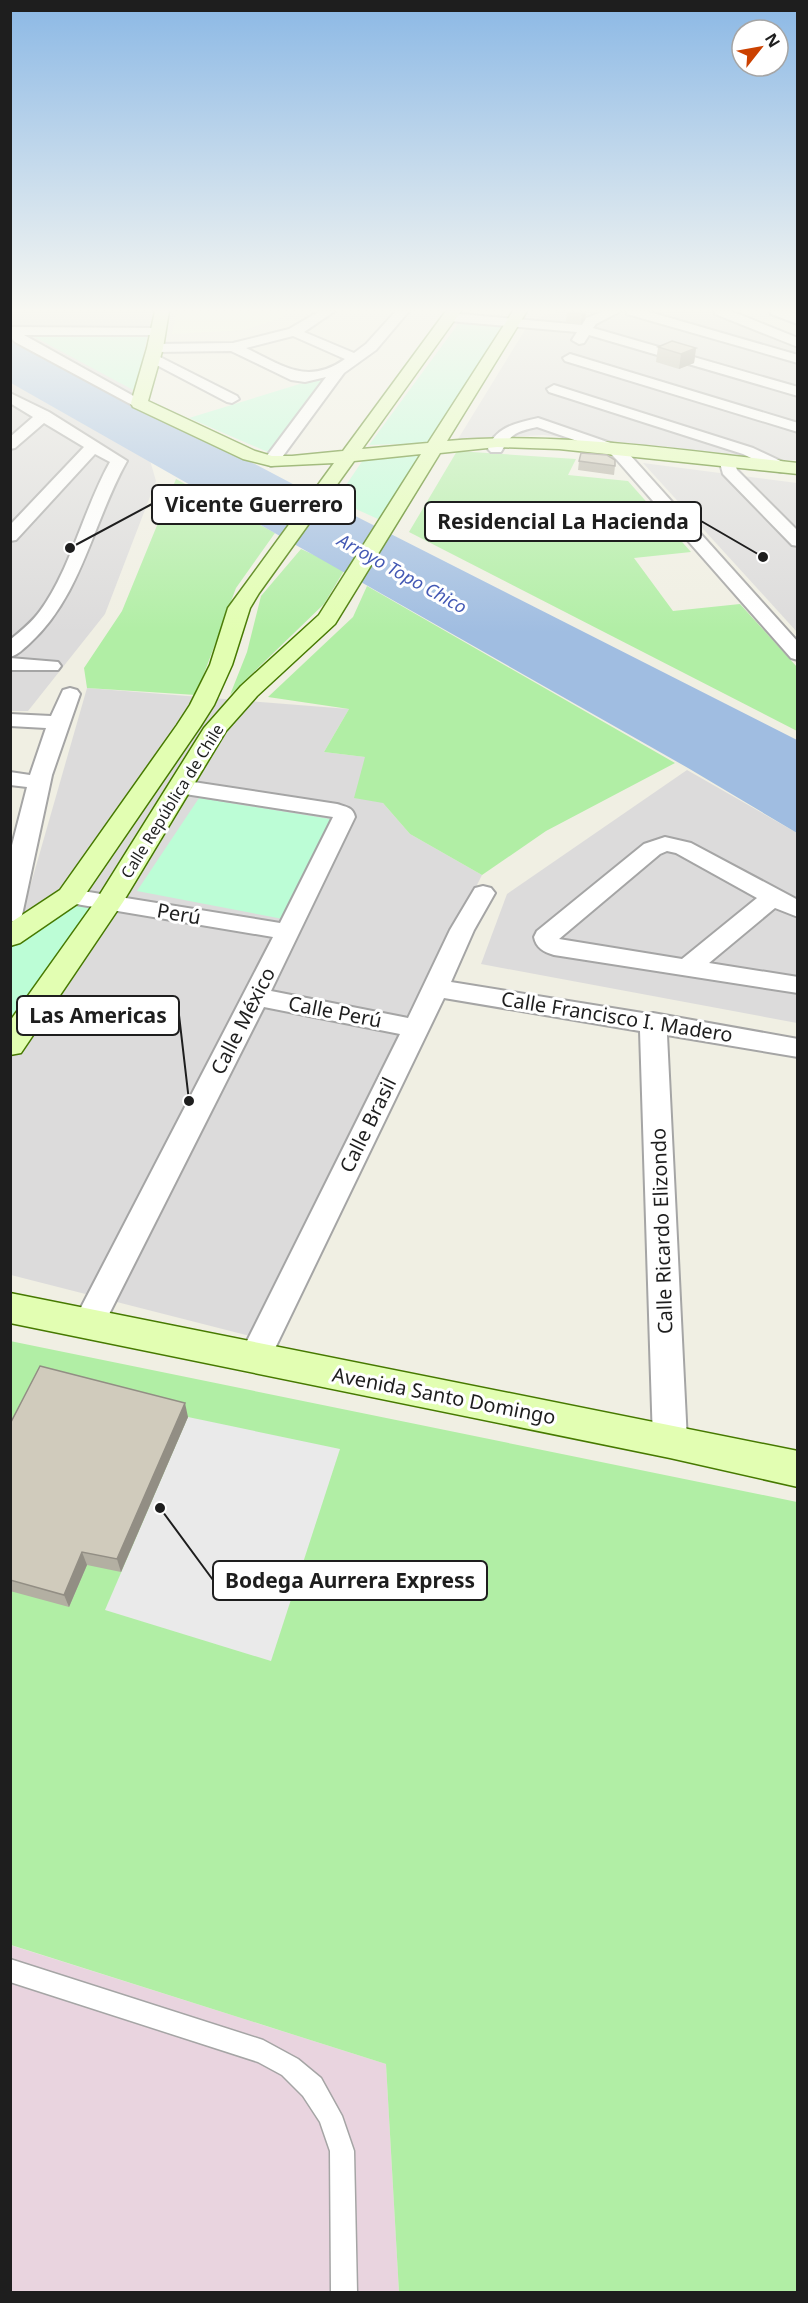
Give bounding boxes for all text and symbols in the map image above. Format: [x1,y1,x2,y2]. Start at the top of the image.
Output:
north arrow [730,18,790,78]
text: N [760,29,786,52]
callout: Vicente Guerrero [152,485,355,524]
text: Vicente Guerrero [165,490,343,518]
callout: Residencial La Hacienda [425,502,701,541]
text: Residencial La Hacienda [437,507,689,535]
water label: Arroyo Topo Chico [332,527,471,619]
street label: Calle República de Chile [115,720,229,882]
street label: Perú [155,896,203,931]
street label: Calle México [204,962,281,1079]
street label: Calle Francisco I. Madero [499,985,735,1048]
street label: Calle Perú [286,989,384,1034]
callout: Las Americas [17,996,179,1035]
text: Las Americas [29,1001,167,1029]
street label: Calle Brasil [333,1073,402,1177]
street label: Calle Ricardo Elizondo [644,1127,679,1335]
street label: Avenida Santo Domingo [330,1361,558,1430]
callout: Bodega Aurrera Express [213,1561,487,1600]
text: Bodega Aurrera Express [225,1566,475,1594]

